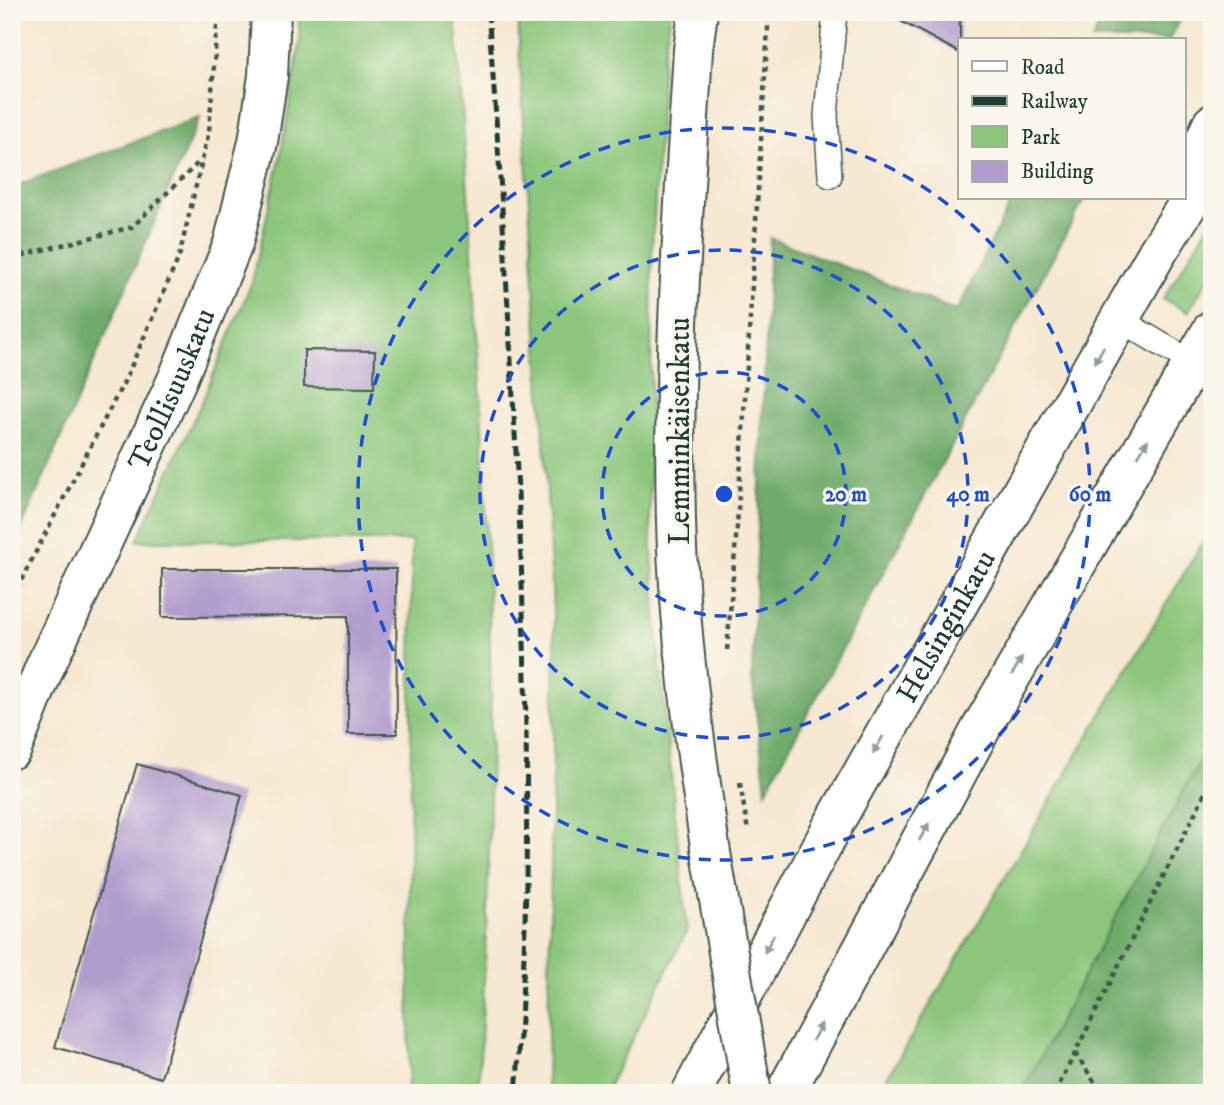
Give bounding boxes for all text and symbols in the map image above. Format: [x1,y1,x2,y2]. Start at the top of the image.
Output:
legend [958,38,1186,200]
text: Road [1021,55,1065,81]
text: Railway [1021,89,1089,115]
text: Park [1021,125,1061,151]
text: Building [1021,159,1094,185]
street label: Teollisuuskatu [121,303,225,476]
street label: Lemminkäisenkatu [662,317,699,545]
one-way arrow [1093,345,1105,365]
one-way arrow [1137,438,1149,457]
centre of rings [712,482,736,506]
text: 20 m [825,482,867,508]
text: 40 m [946,482,990,508]
text: 60 m [1069,482,1111,508]
street label: Helsinginkatu [889,544,1005,710]
one-way arrow [1011,656,1023,675]
one-way arrow [872,735,885,754]
one-way arrow [918,822,930,842]
one-way arrow [764,935,776,955]
one-way arrow [811,1023,823,1042]

